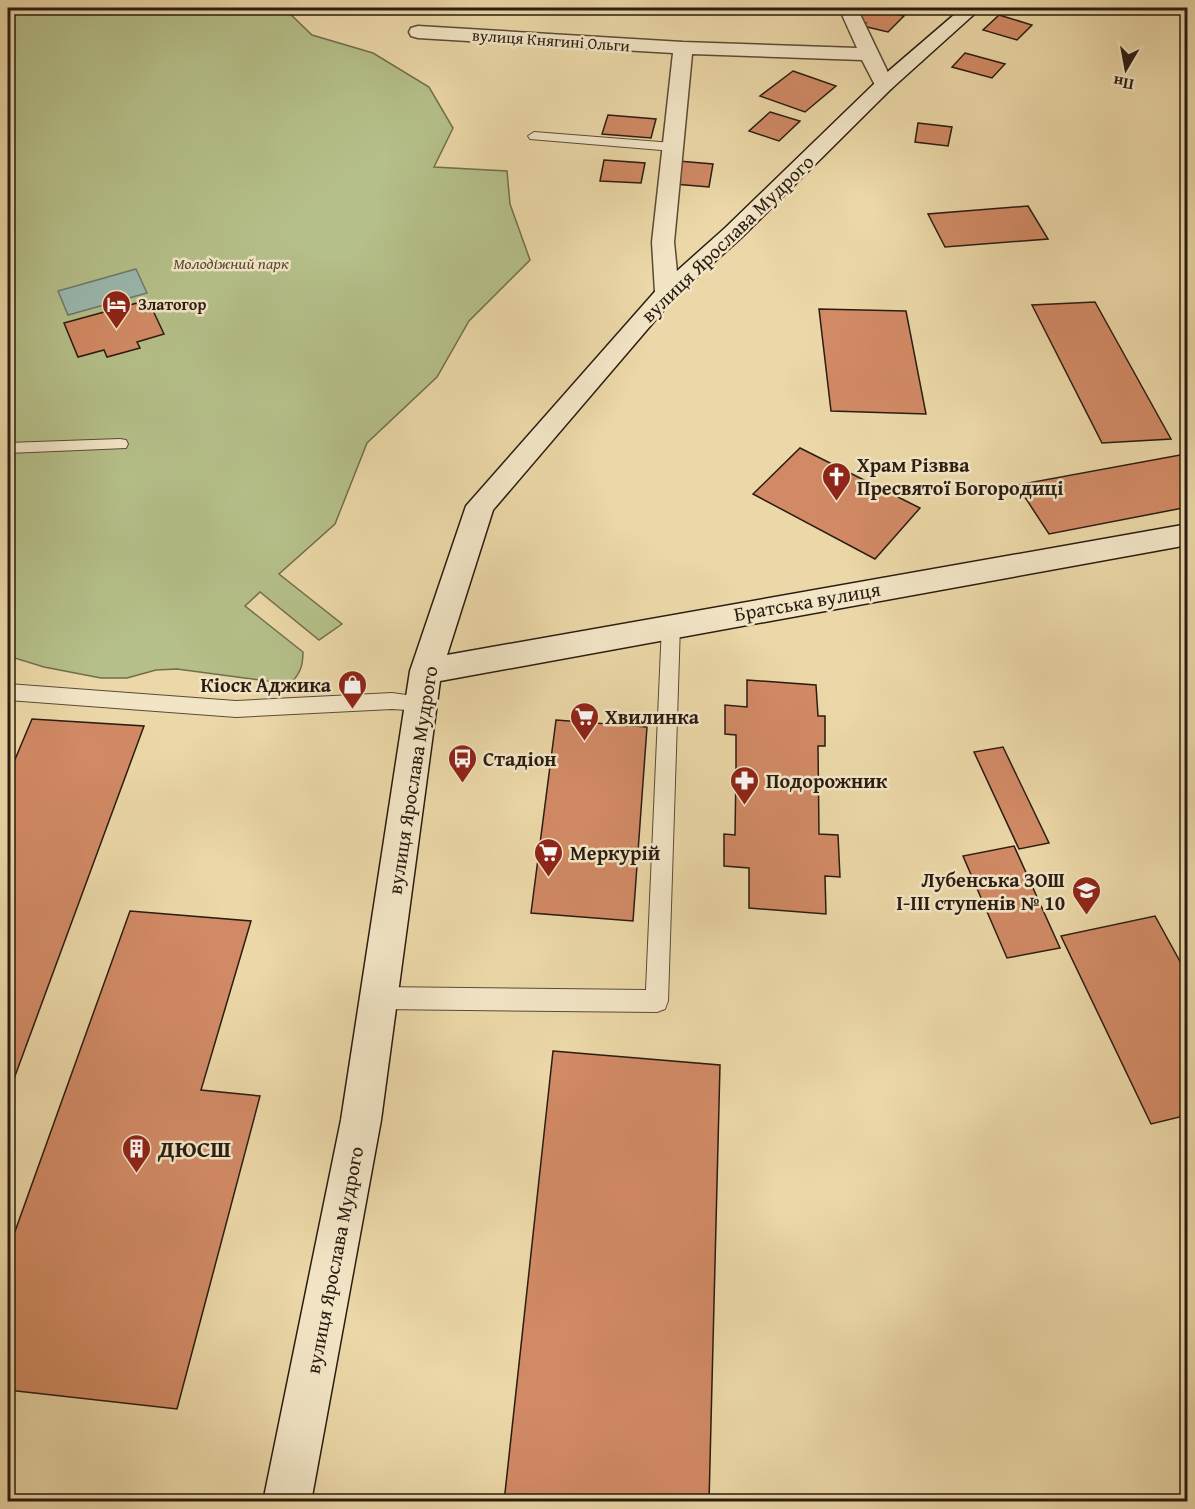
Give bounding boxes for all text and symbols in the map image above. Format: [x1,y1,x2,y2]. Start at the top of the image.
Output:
street label: вулиця Княгині Ольги [471,23,631,58]
north arrow [1096,39,1156,99]
text: Пн [1111,70,1136,97]
street label: вулиця Ярослава Мудрого [634,147,820,329]
park label: Молодіжний парк [173,251,289,275]
hotel icon: Златогор [101,288,133,330]
place label: Златогор [138,292,206,316]
place label: Храм Різвва Пресвятої Богородиці [857,450,1063,502]
church icon: Храм Різвва Пресвятої Богородиці [820,460,852,502]
street label: Братська вулиця [731,574,883,628]
street label: вулиця Ярослава Мудрого [380,664,444,896]
shop icon: Кіоск Аджика [336,668,368,710]
place label: Кіоск Аджика [200,670,332,699]
supermarket icon: Хвилинка [568,700,600,742]
place label: Хвилинка [605,702,700,731]
bus stop icon: Стадіон [446,742,478,784]
place label: Стадіон [483,744,557,773]
pharmacy icon: Подорожник [729,764,761,806]
place label: Подорожник [766,766,888,795]
supermarket icon: Меркурій [533,836,565,878]
place label: Меркурій [570,838,661,867]
place label: Лубенська ЗОШ І-ІІІ ступенів № 10 [896,865,1065,917]
school or university icon: Лубенська ЗОШ І-ІІІ ступенів № 10 [1070,874,1102,916]
place label: ДЮСШ [157,1131,231,1166]
building icon: ДЮСШ [121,1132,153,1174]
street label: вулиця Ярослава Мудрого [298,1144,370,1376]

